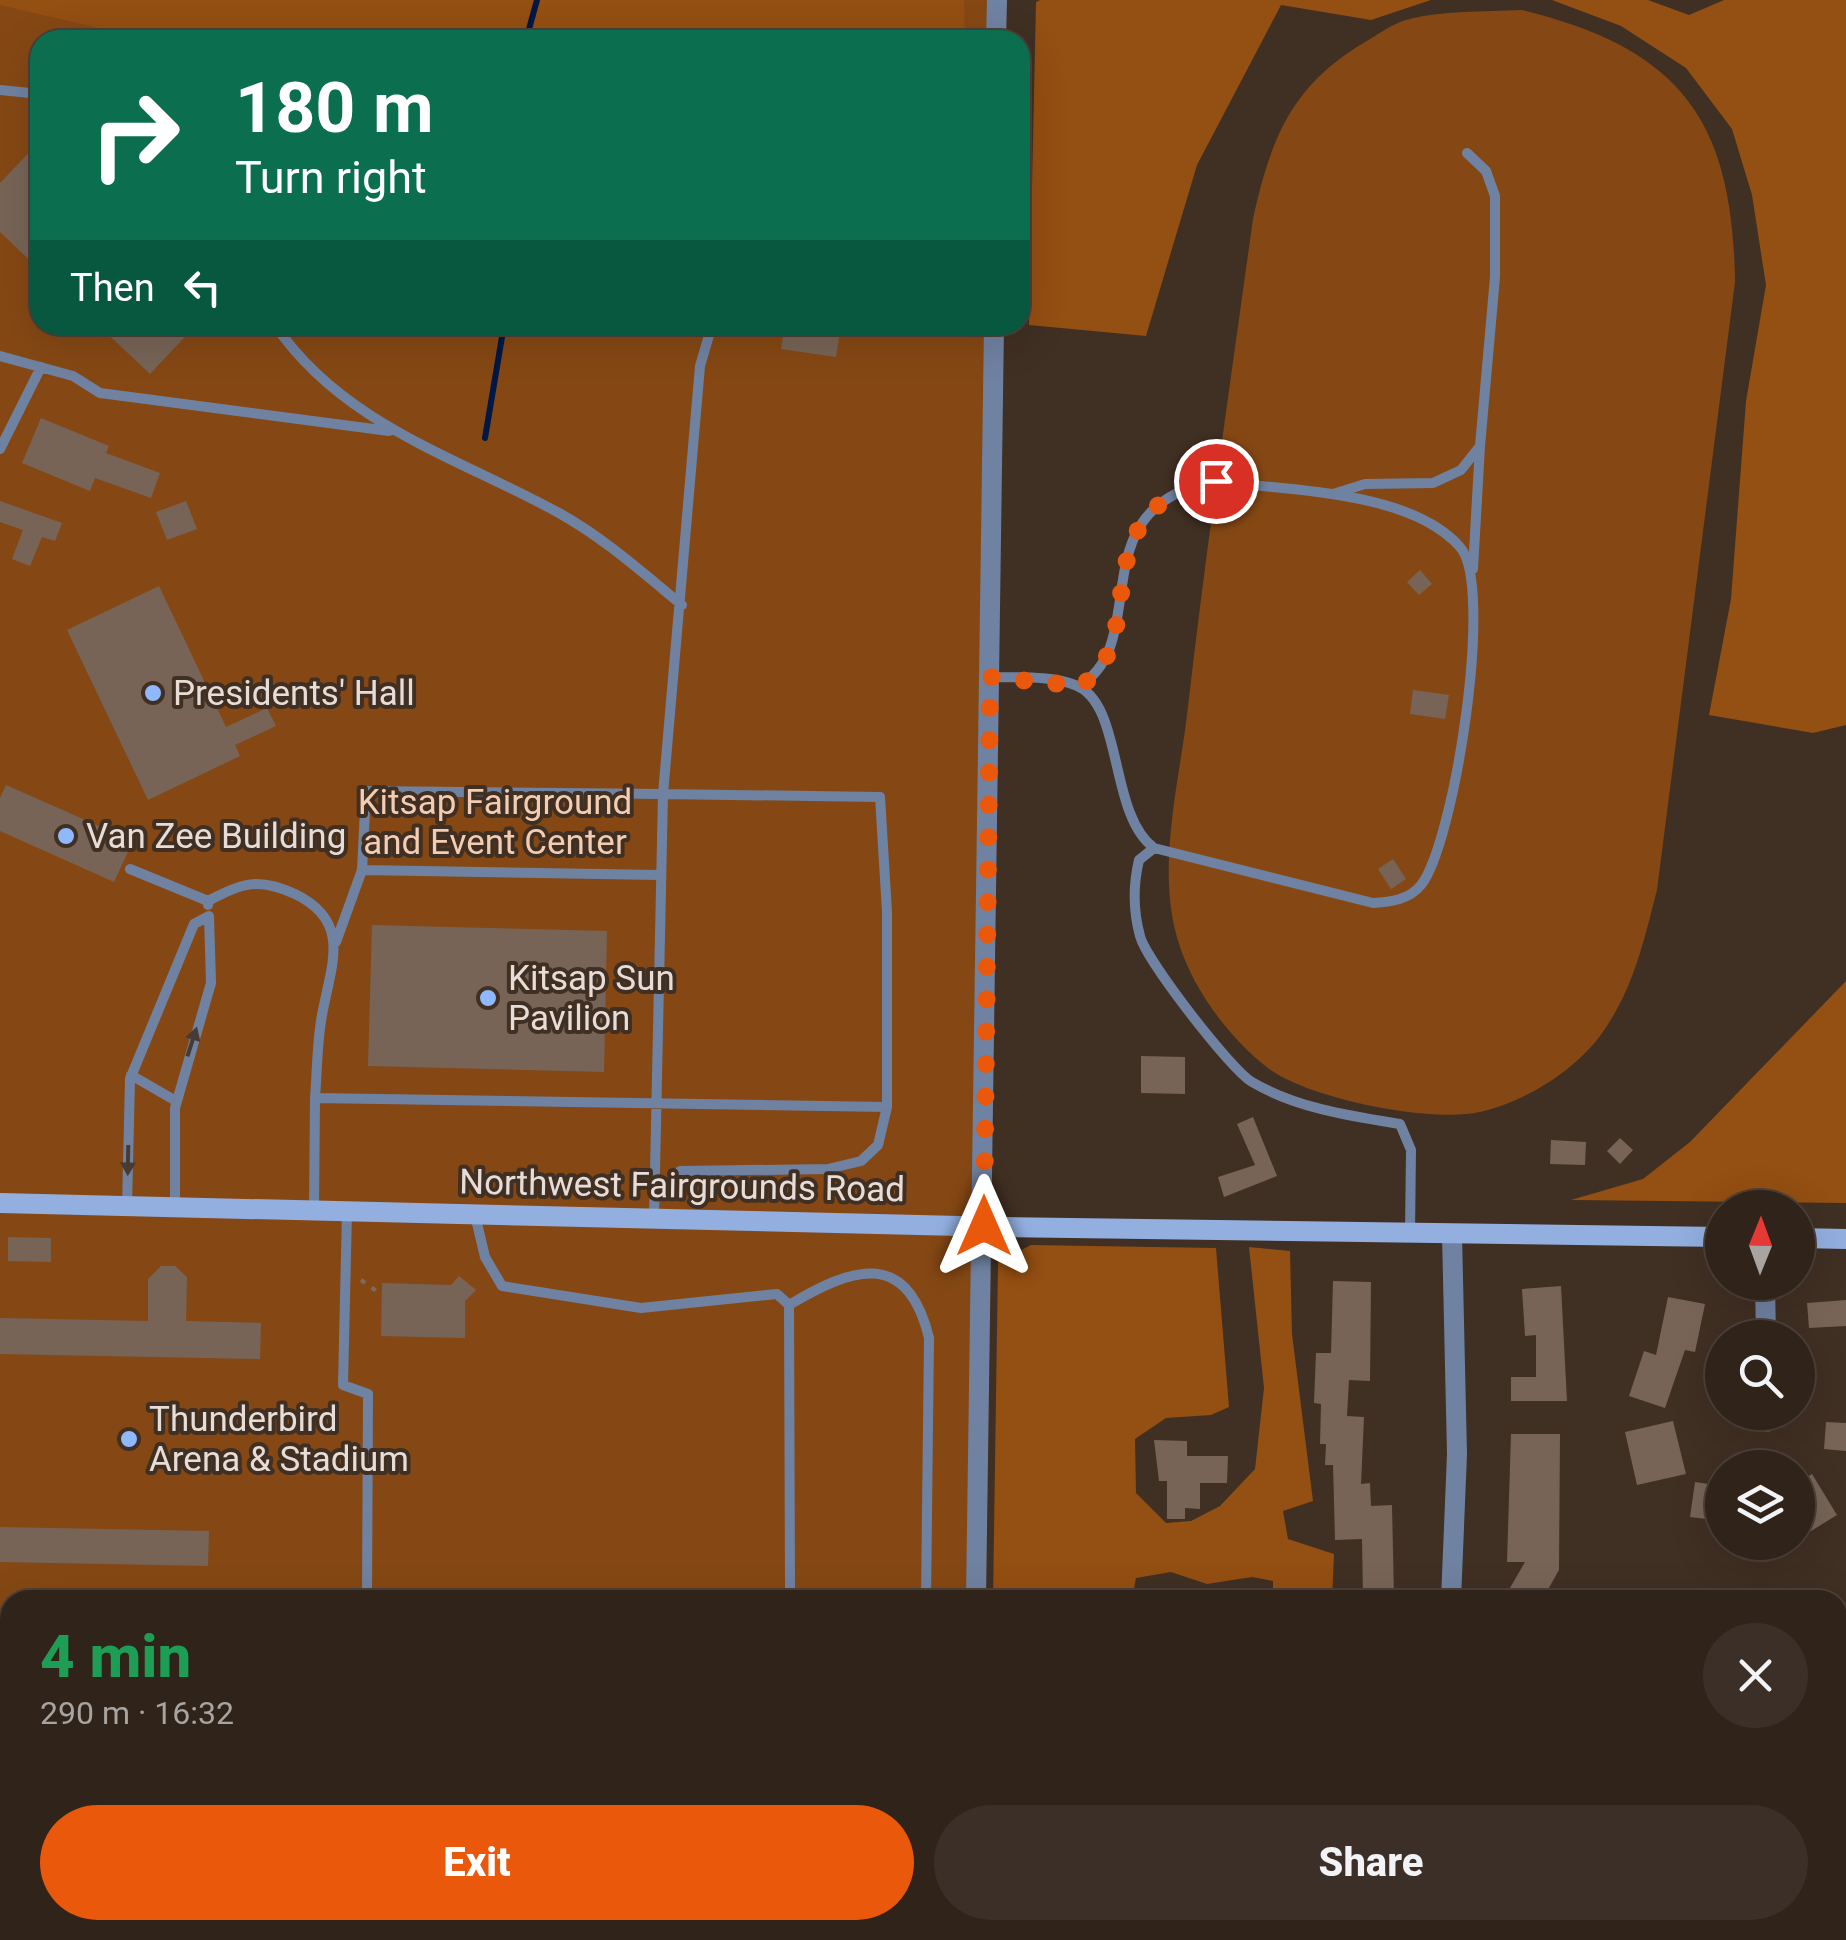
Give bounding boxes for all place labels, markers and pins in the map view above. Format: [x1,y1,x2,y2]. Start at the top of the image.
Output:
pin [1174,439,1259,524]
place label: Presidents' Hall [173,673,415,714]
marker: Presidents' Hall [142,682,164,704]
place label: Van Zee Building [86,816,346,857]
marker: Van Zee Building [55,825,77,847]
place label: Kitsap Sun Pavilion [508,958,675,1039]
marker: Kitsap Sun Pavilion [477,987,499,1009]
place label: Thunderbird Arena & Stadium [149,1399,409,1480]
marker: Thunderbird Arena & Stadium [118,1428,140,1450]

